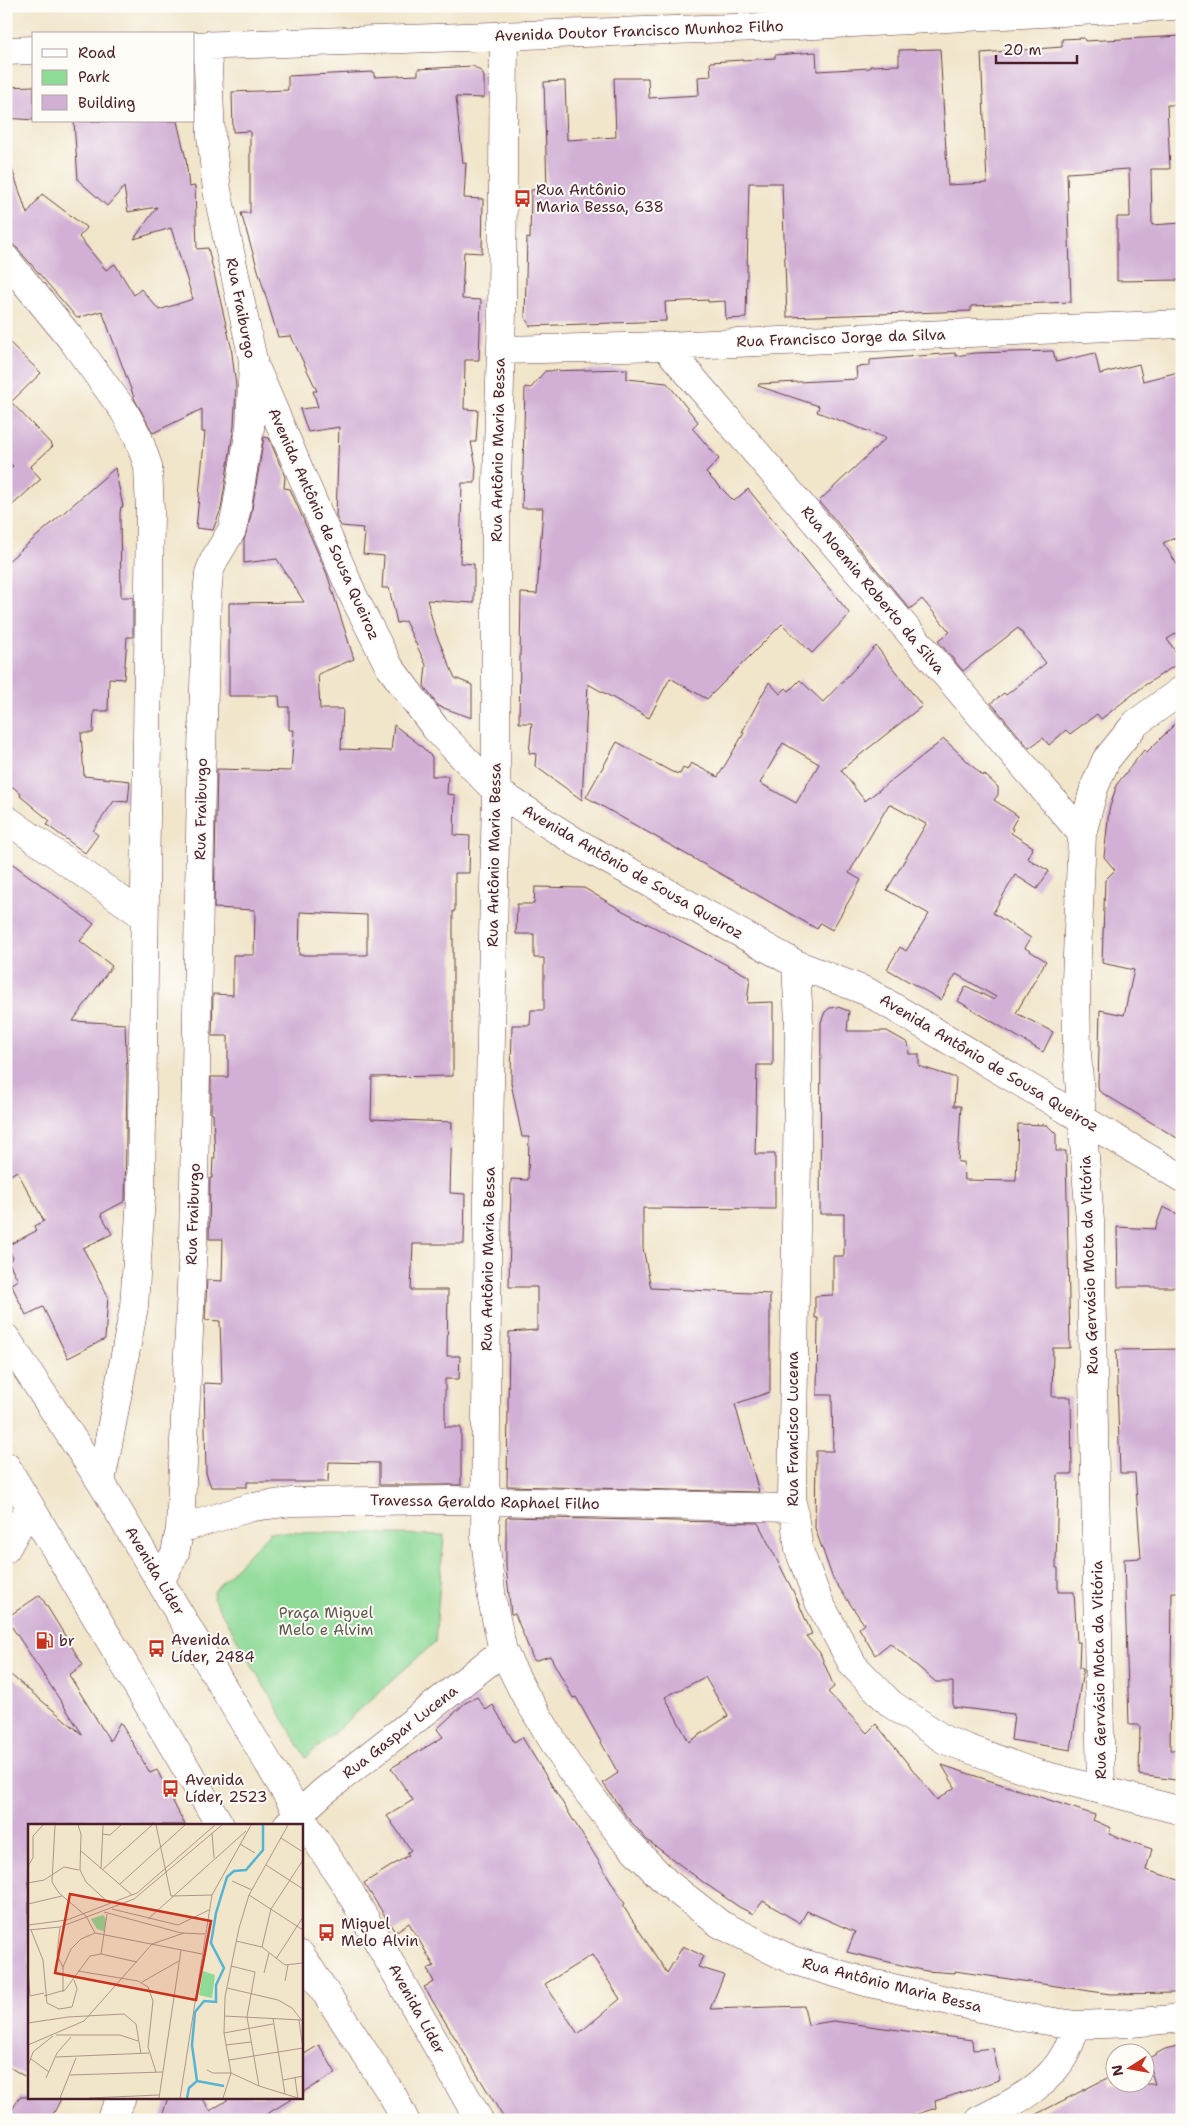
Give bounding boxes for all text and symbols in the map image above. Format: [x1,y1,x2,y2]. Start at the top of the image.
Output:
street label: Avenida Doutor Francisco Munhoz Filho [494,16,784,46]
legend [32,32,195,122]
scale bar [996,32,1077,64]
text: 20 m [1003,40,1042,60]
text: Road [78,43,116,63]
text: Park [78,67,110,87]
text: Building [78,93,135,113]
place label: Rua Antônio Maria Bessa, 638 [536,180,664,217]
bus stop icon: Rua Antônio Maria Bessa, 638 [512,189,532,209]
street label: Rua Fraiburgo [221,256,261,360]
street label: Rua Francisco Jorge da Silva [736,324,947,352]
street label: Rua Antônio Maria Bessa [486,357,510,542]
street label: Avenida Antônio de Sousa Queiroz [264,405,384,643]
street label: Rua Noemia Roberto da Silva [797,502,950,679]
street label: Rua Fraiburgo [190,758,212,860]
street label: Rua Antônio Maria Bessa [482,762,506,947]
street label: Avenida Antônio de Sousa Queiroz [519,800,747,944]
street label: Avenida Antônio de Sousa Queiroz [876,990,1102,1136]
street label: Rua Gervásio Mota da Vitória [1075,1155,1103,1375]
street label: Rua Fraiburgo [181,1163,205,1265]
street label: Rua Antônio Maria Bessa [476,1166,500,1351]
street label: Rua Francisco Lucena [783,1351,803,1507]
street label: Travessa Geraldo Raphael Filho [370,1490,600,1514]
street label: Avenida Líder [121,1523,189,1619]
street label: Rua Gervásio Mota da Vitória [1087,1560,1111,1780]
park label: Praça Miguel Melo e Alvim [279,1603,374,1640]
place label: Avenida Líder, 2484 [171,1630,255,1667]
fuel station icon: br [35,1631,55,1651]
place label: br [59,1631,75,1651]
bus stop icon: Avenida Líder, 2484 [147,1639,167,1659]
street label: Rua Gaspar Lucena [338,1680,462,1783]
place label: Avenida Líder, 2523 [185,1770,267,1807]
bus stop icon: Avenida Líder, 2523 [161,1779,181,1799]
inset map [28,1824,302,2098]
place label: Miguel Melo Alvin [341,1914,418,1951]
bus stop icon: Miguel Melo Alvin [317,1923,337,1943]
street label: Rua Antônio Maria Bessa [800,1953,984,2017]
street label: Avenida Líder [384,1960,450,2058]
north arrow [1106,2044,1156,2094]
text: N [1107,2063,1127,2078]

